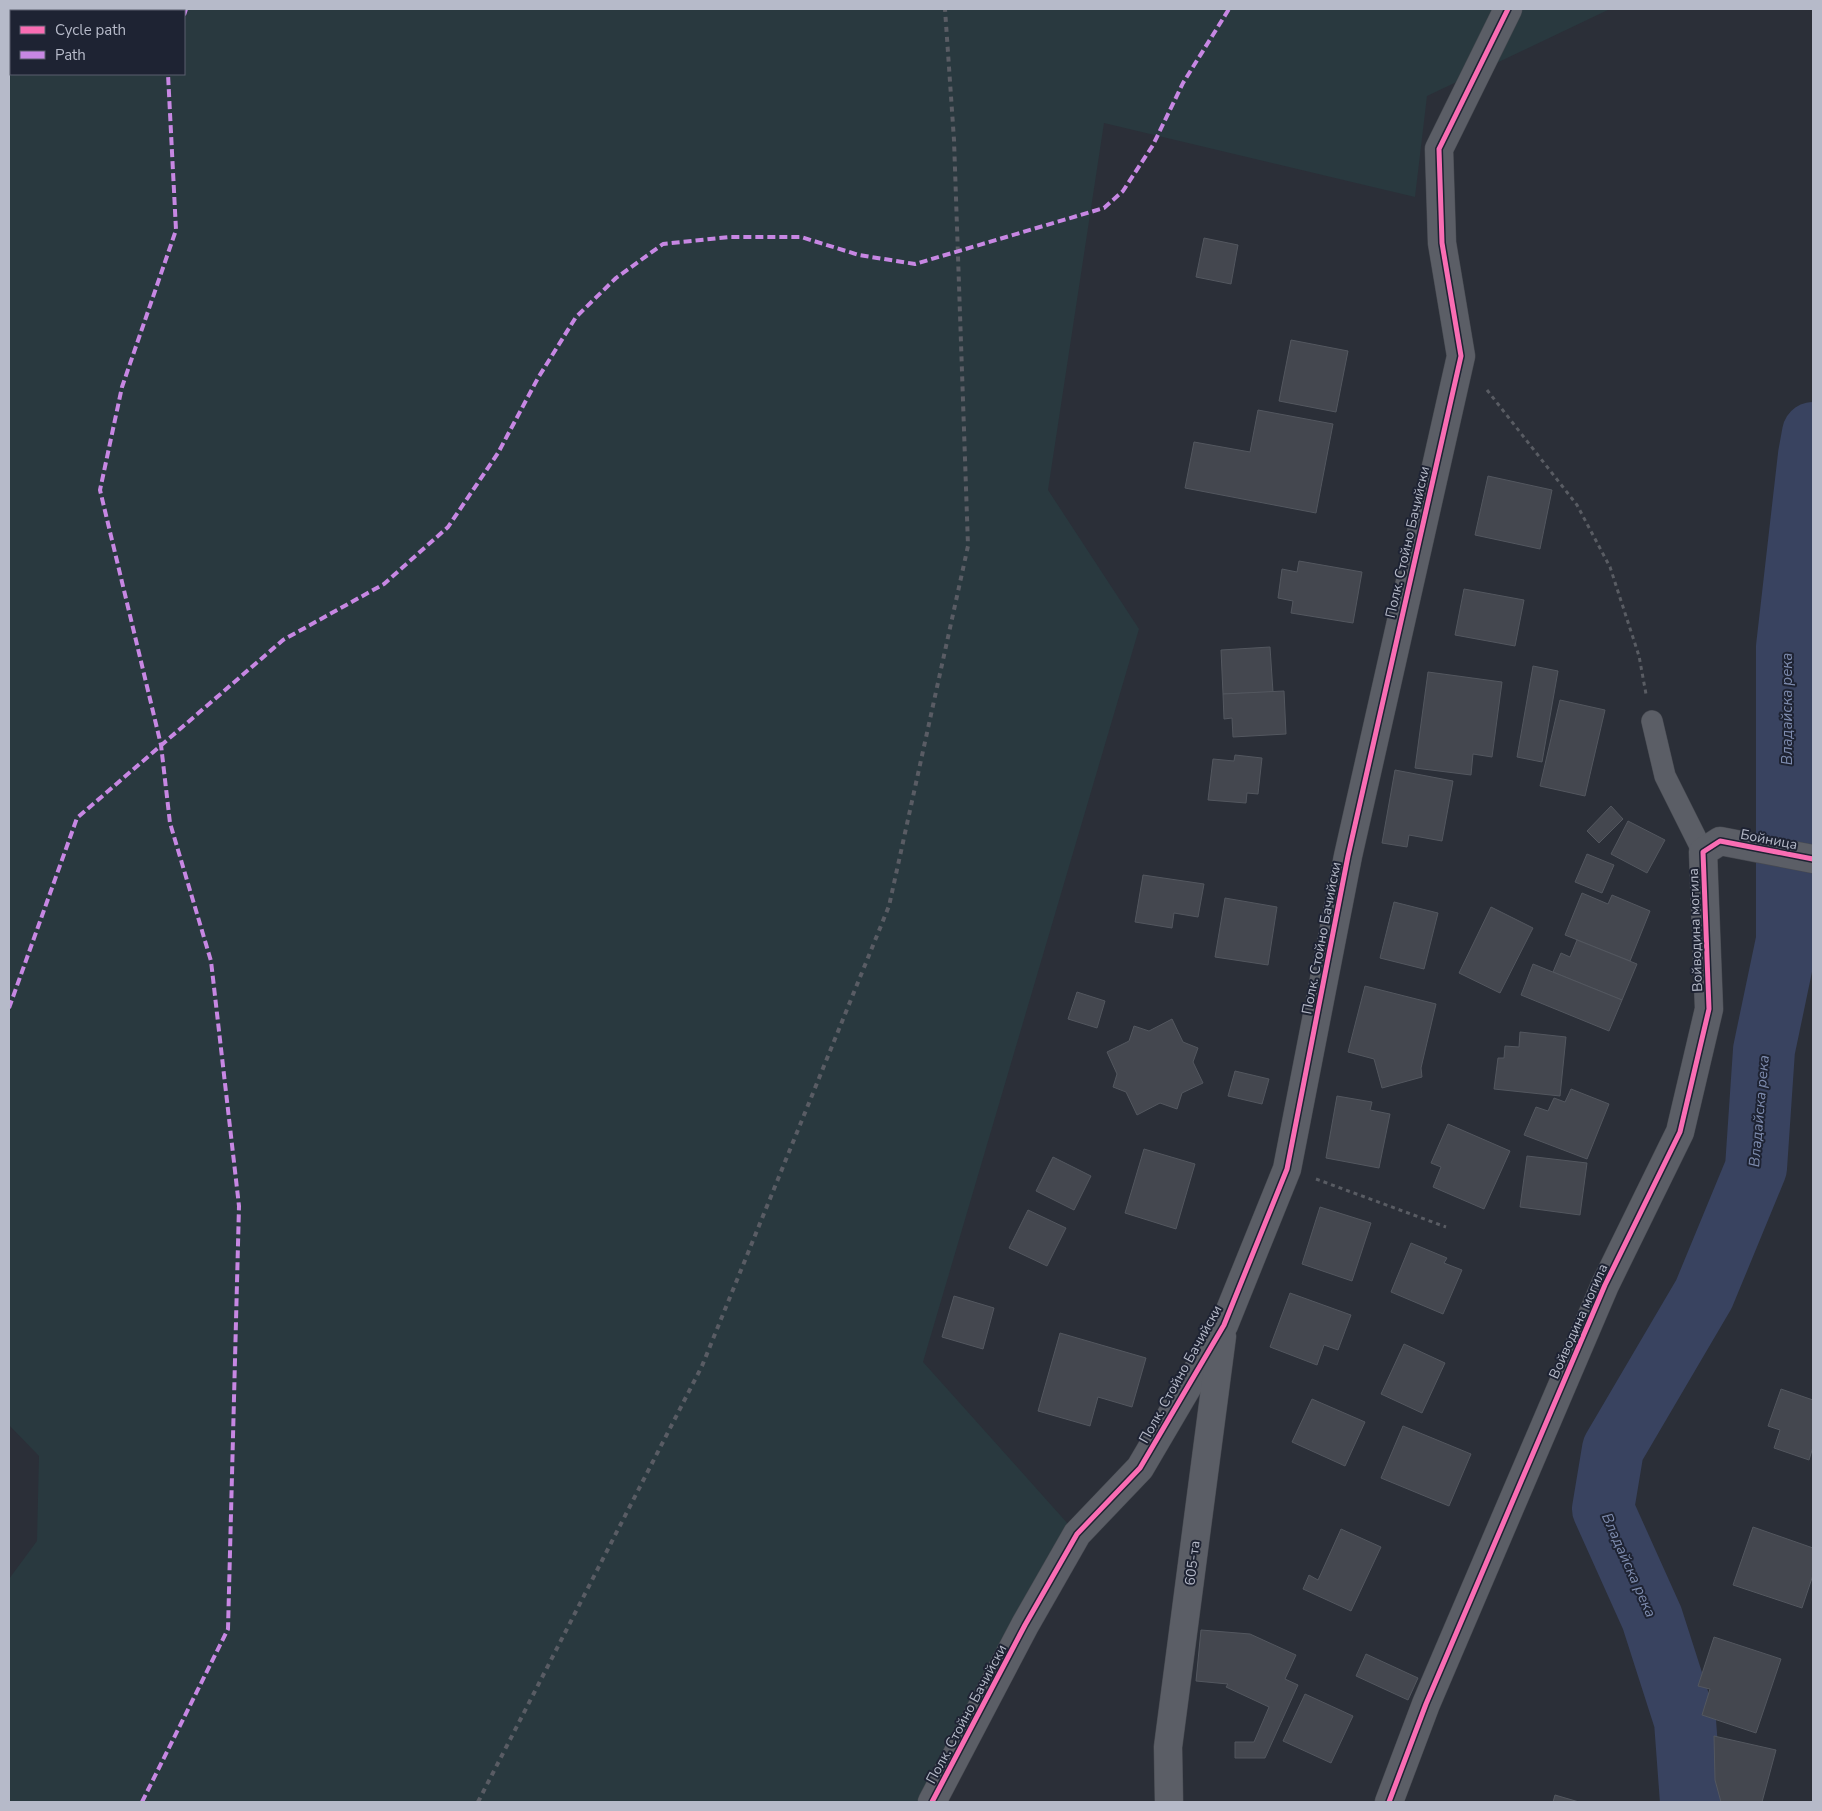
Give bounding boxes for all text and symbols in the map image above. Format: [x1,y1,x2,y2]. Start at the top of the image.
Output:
legend [10,10,185,75]
text: Cycle path [55,20,126,40]
text: Path [55,45,86,65]
street label: Полк. Стойно Бачийски [1381,464,1434,620]
water label: Владайска река [1777,653,1797,765]
street label: Бойница [1739,825,1799,854]
street label: Полк. Стойно Бачийски [1297,860,1346,1016]
street label: Войводина могила [1684,868,1707,992]
water label: Владайска река [1744,1054,1774,1168]
street label: Войводина могила [1545,1261,1612,1382]
street label: Полк. Стойно Бачийски [1135,1302,1226,1447]
water label: Владайска река [1597,1510,1661,1620]
street label: 605-та [1180,1540,1205,1587]
street label: Полк. Стойно Бачийски [922,1641,1011,1787]

